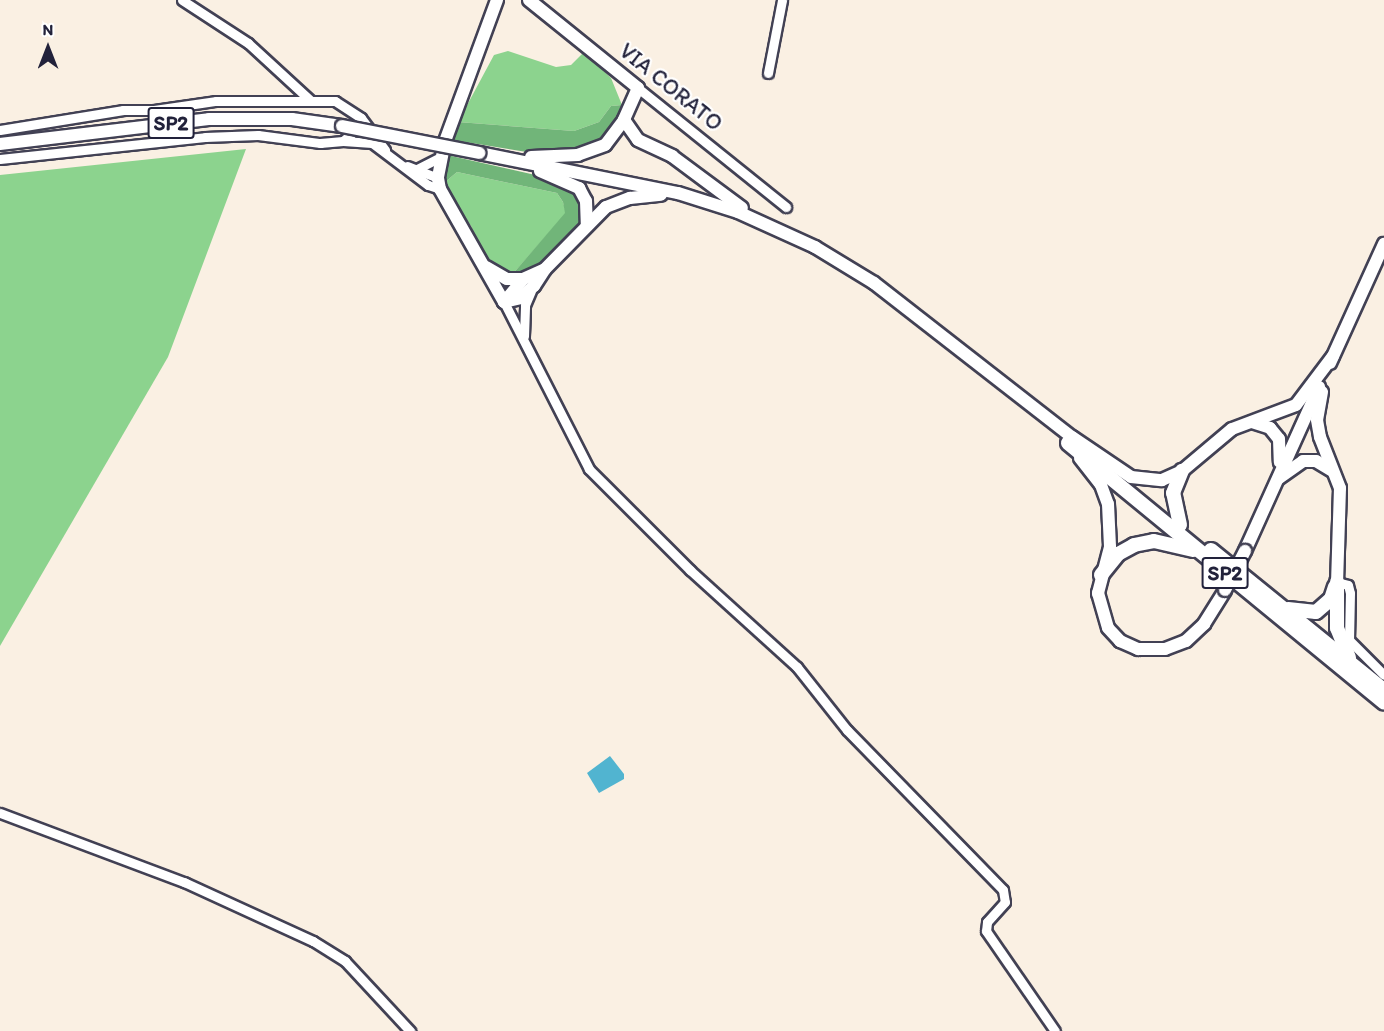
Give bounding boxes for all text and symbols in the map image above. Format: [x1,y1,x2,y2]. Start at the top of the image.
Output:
north arrow [18,18,78,78]
text: N [43,20,53,39]
street label: VIA CORATO [614,37,728,137]
road number: SP2 [147,105,195,141]
road number: SP2 [1201,555,1249,591]

